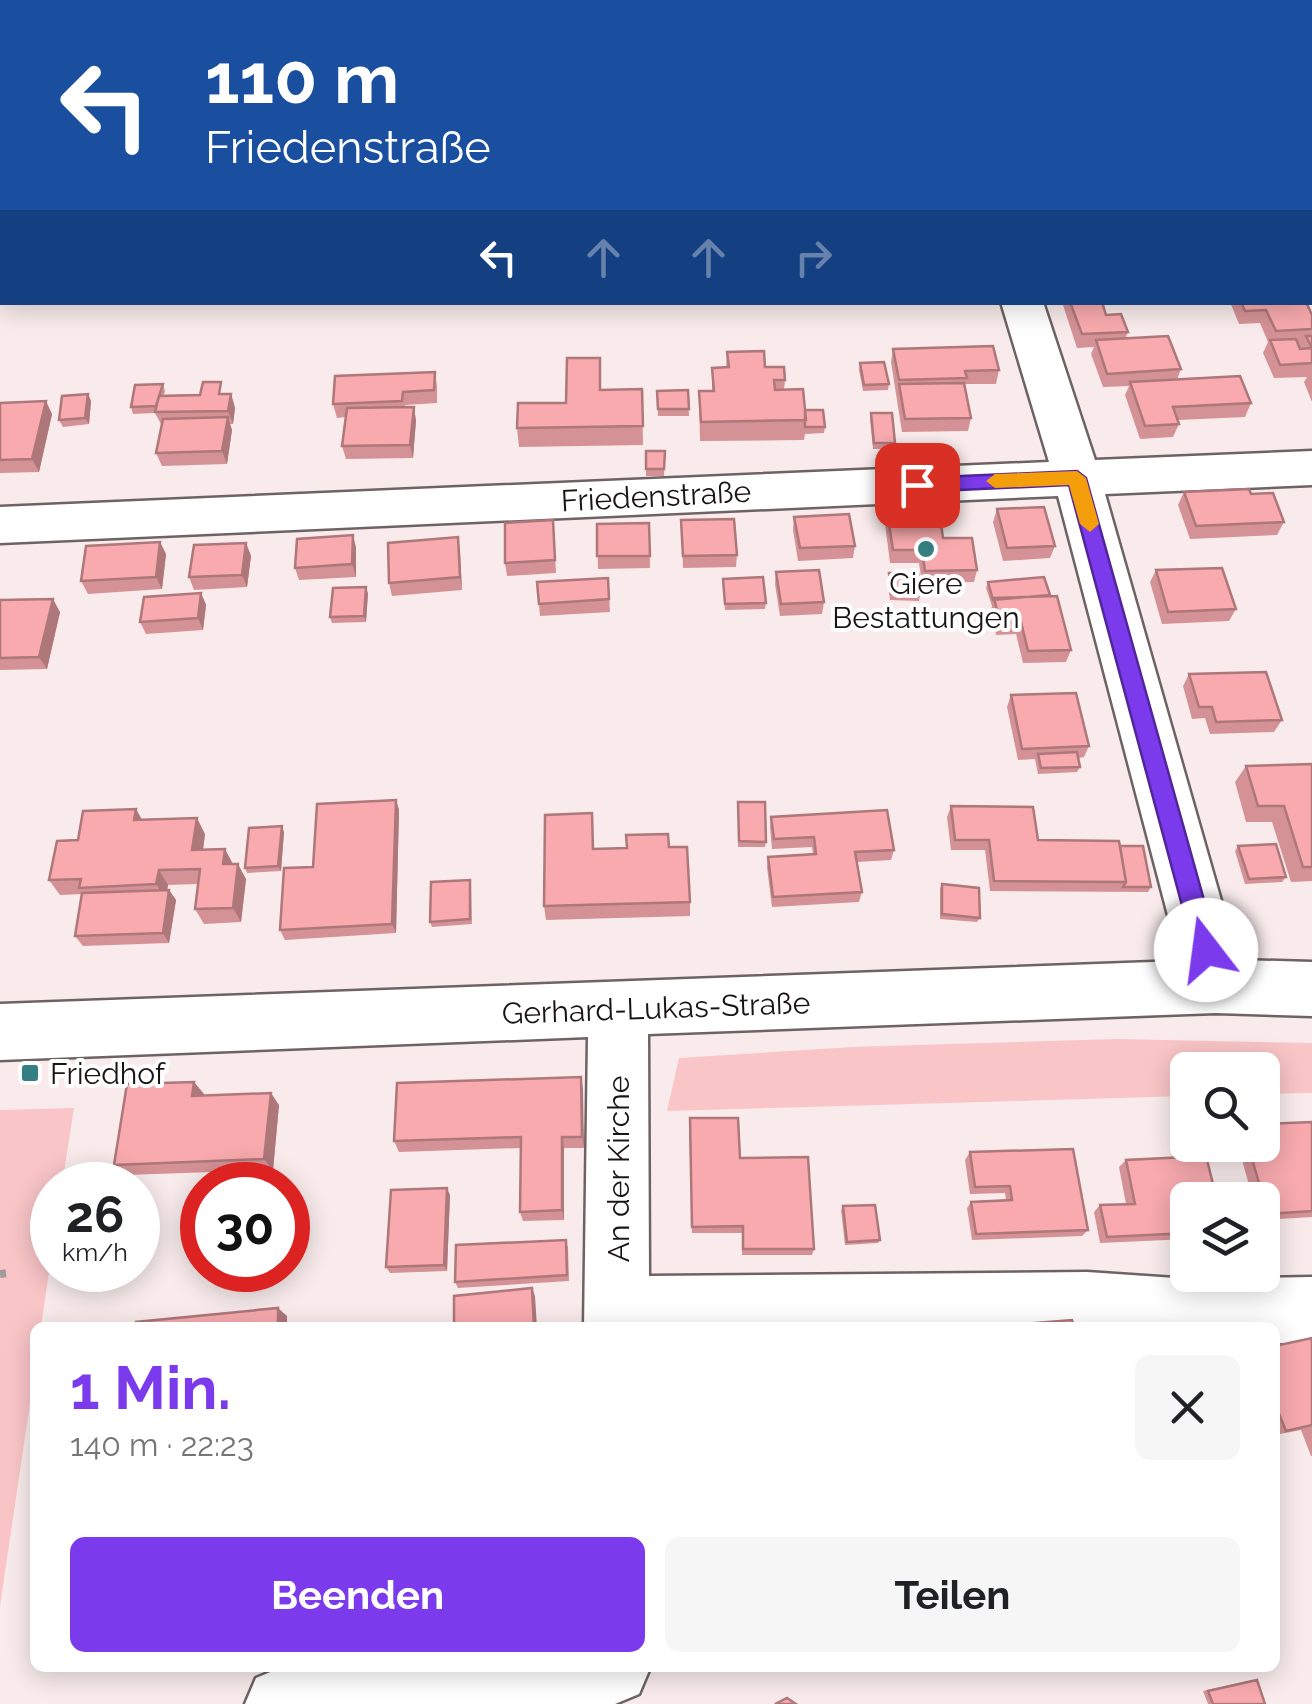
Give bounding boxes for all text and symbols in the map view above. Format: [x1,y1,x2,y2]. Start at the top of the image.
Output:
text: 110 m [205,37,399,119]
icon: left [40,40,170,170]
text: Friedenstraße [205,121,491,174]
icon: left [471,230,526,285]
icon: ahead [576,230,631,285]
icon: ahead [681,230,736,285]
icon: right [786,230,841,285]
pin [875,443,960,528]
icon: arrive [890,458,945,513]
street label: Friedenstraße [560,474,752,518]
marker: Giere Bestattungen [915,538,937,560]
place label: Giere Bestattungen [832,566,1020,635]
position arrow [1154,898,1258,1002]
street label: Gerhard-Lukas-Straße [501,985,811,1031]
map controls [1170,1052,1280,1292]
button: search [1170,1052,1280,1162]
place label: Friedhof [50,1056,166,1091]
marker: Friedhof [19,1062,41,1084]
street label: An der Kirche [601,1076,636,1262]
speed limit sign: 30 [180,1162,310,1292]
button: layers [1170,1182,1280,1292]
text: 26 [66,1185,124,1244]
text: km/h [62,1237,128,1267]
text: 1 Min. [70,1353,231,1423]
button: close [1135,1355,1240,1460]
text: 140 m · 22:23 [70,1426,254,1463]
button: Beenden [70,1537,645,1652]
button: Teilen [665,1537,1240,1652]

